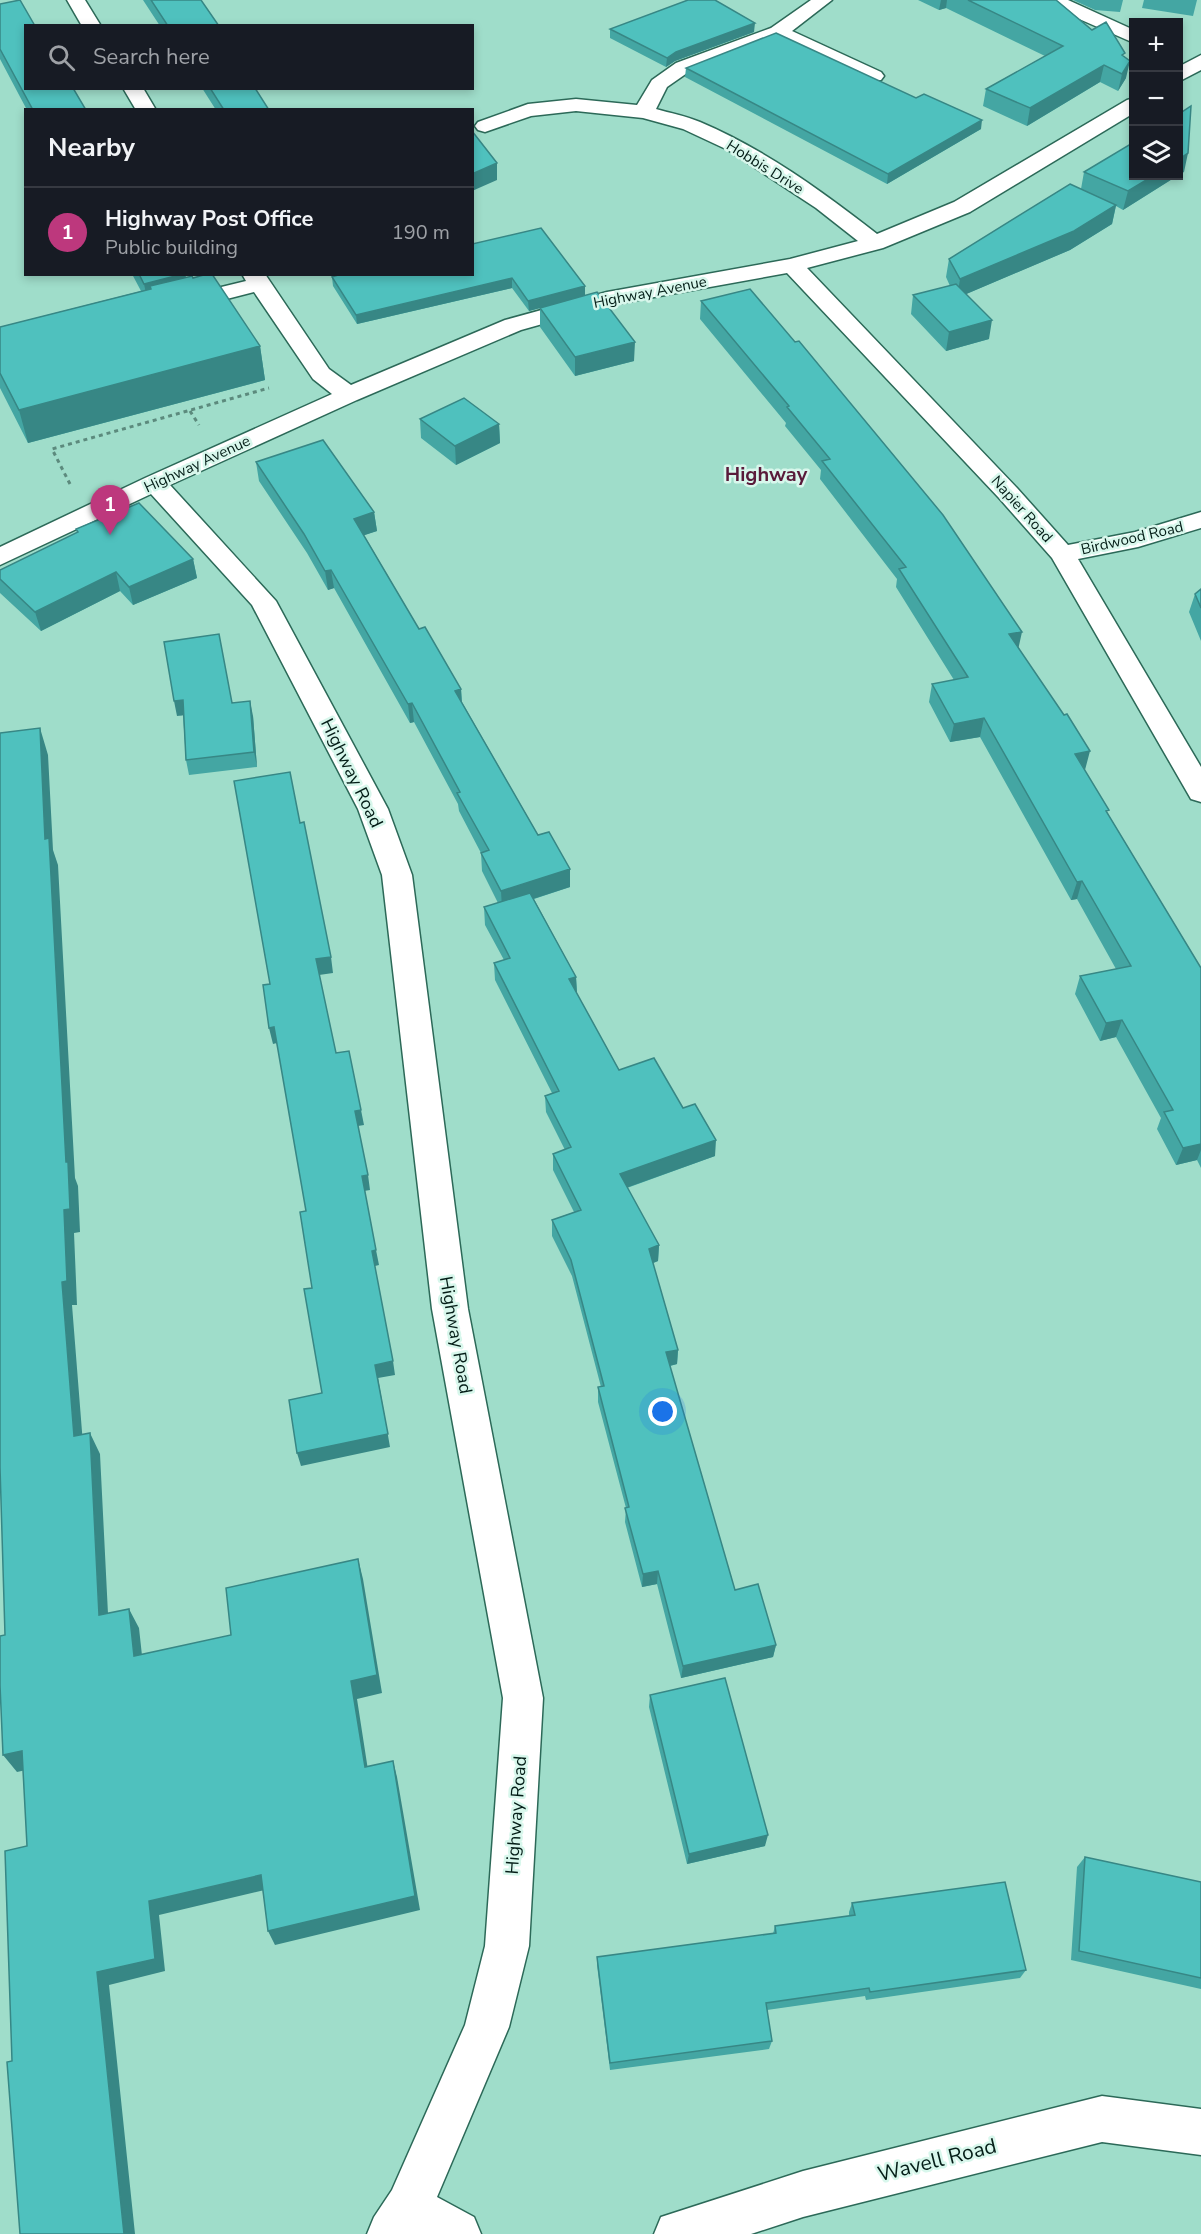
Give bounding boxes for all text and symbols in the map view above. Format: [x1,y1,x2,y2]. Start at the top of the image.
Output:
map controls [1129,18,1183,180]
button: + [1129,18,1183,72]
search box [24,24,474,90]
icon: search [45,41,78,74]
text: Search here [93,42,210,72]
button: − [1129,72,1183,126]
button: layers [1129,126,1183,180]
text: Nearby [48,130,135,165]
street label: Hobbis Drive [723,135,807,199]
text: Highway Post Office [105,204,313,234]
text: 1 [62,219,74,246]
text: 190 m [392,219,450,246]
text: Public building [105,234,238,261]
street label: Highway Avenue [592,271,708,313]
street label: Highway Avenue [141,431,253,497]
district label: Highway [725,461,808,488]
street label: Napier Road [987,471,1057,547]
pin: 1 [90,486,130,535]
street label: Birdwood Road [1079,517,1185,559]
street label: Highway Road [315,714,389,832]
street label: Highway Road [434,1274,478,1396]
your location [648,1397,677,1426]
street label: Highway Road [500,1755,532,1875]
street label: Wavell Road [875,2132,999,2188]

